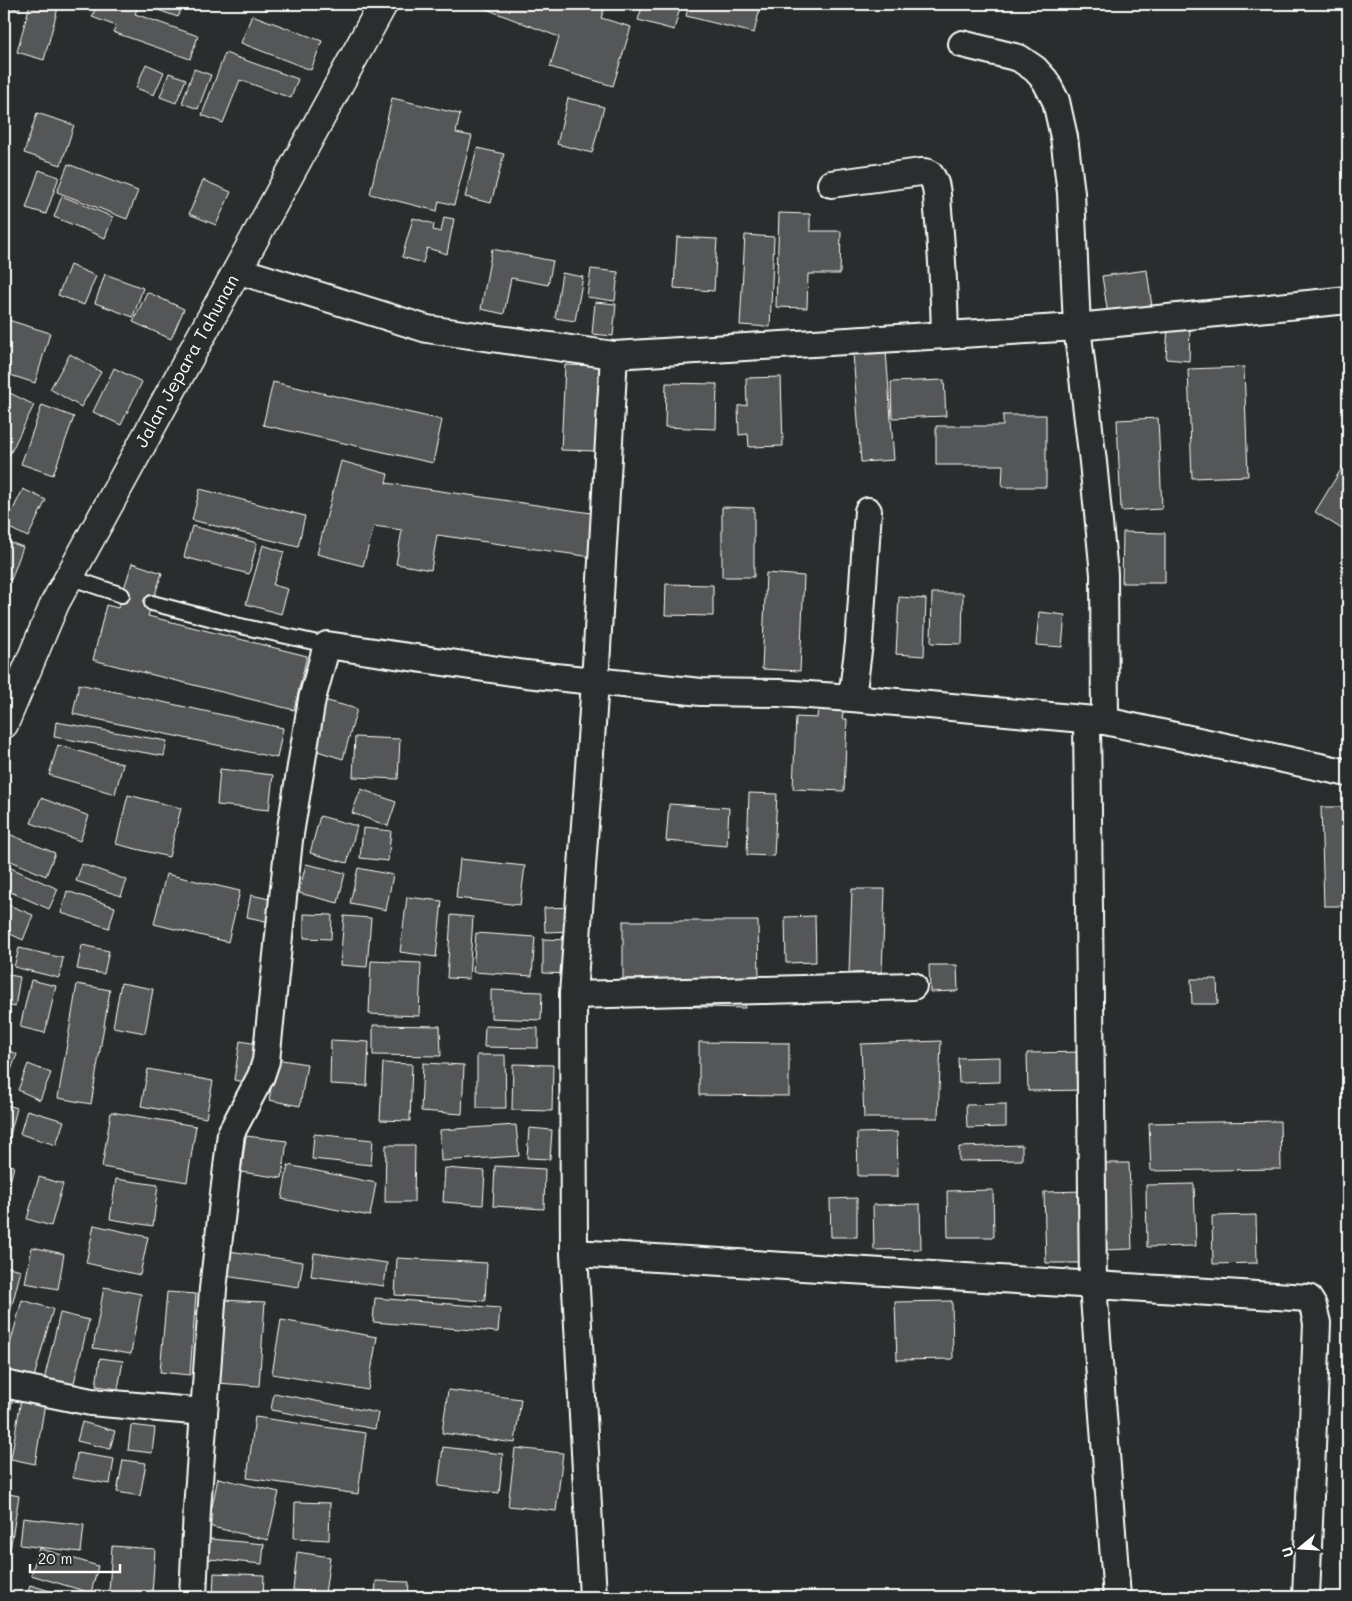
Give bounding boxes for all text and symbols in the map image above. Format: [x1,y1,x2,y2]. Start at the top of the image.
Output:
street label: Jalan Jepara Tahunan [129,270,244,451]
north arrow [1274,1524,1324,1574]
scale bar [30,1541,120,1573]
text: U [1277,1545,1298,1560]
text: 20 m [38,1548,72,1568]

